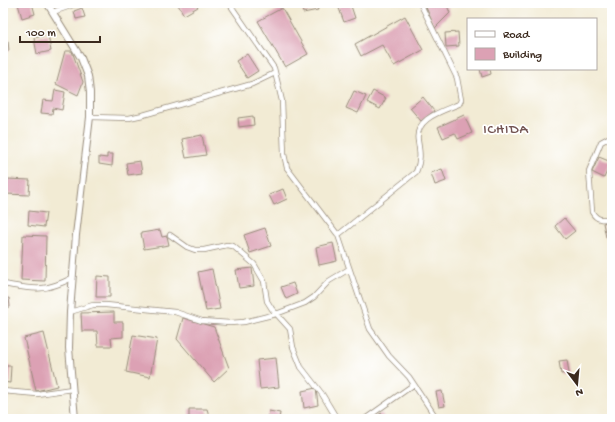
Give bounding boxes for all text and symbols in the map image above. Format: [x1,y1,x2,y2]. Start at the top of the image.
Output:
scale bar [20,18,100,44]
legend [467,18,597,70]
text: 100 m [25,27,56,41]
text: Road [503,29,530,43]
text: Building [502,49,542,63]
district label: ICHIDA [483,122,529,139]
north arrow [557,364,597,404]
text: N [574,385,584,398]

